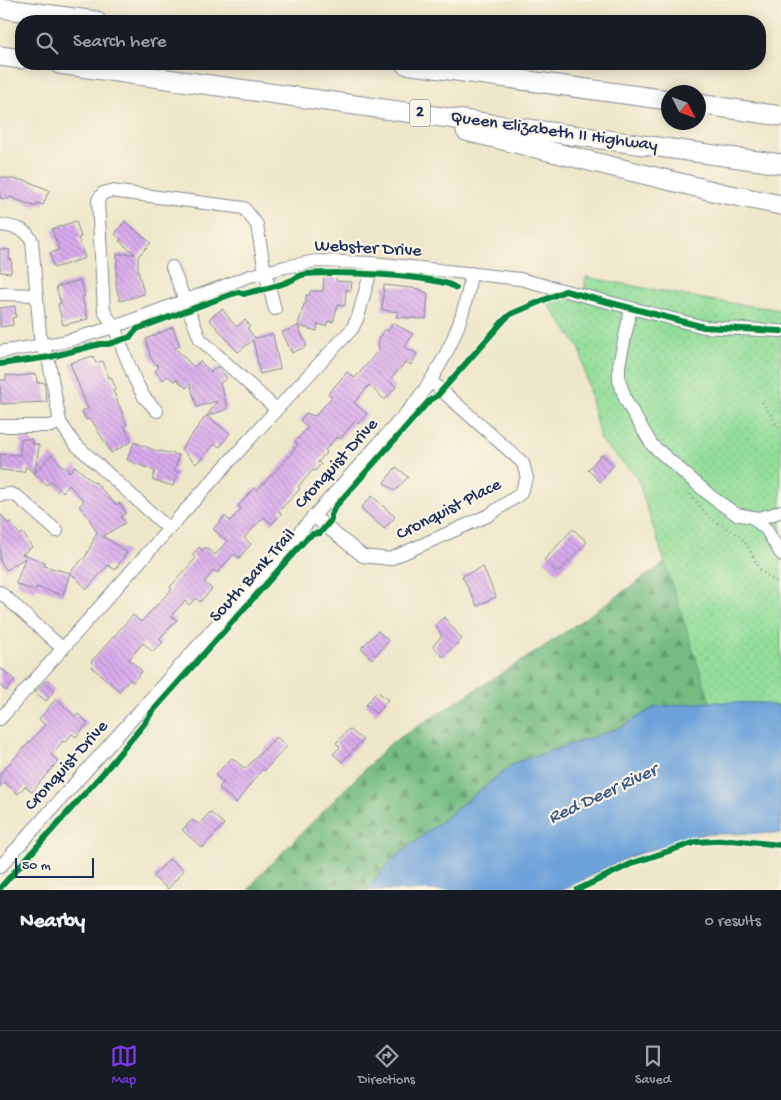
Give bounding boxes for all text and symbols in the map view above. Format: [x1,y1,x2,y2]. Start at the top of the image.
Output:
search box [15,15,766,70]
icon: search [33,29,61,57]
text: Search here [73,31,167,54]
north arrow [661,85,706,130]
road number: 2 [410,100,430,126]
street label: Queen Elizabeth II Highway [449,107,659,157]
street label: Webster Drive [314,236,423,262]
street label: Cronquist Drive [291,414,384,514]
street label: Cronquist Place [393,474,505,545]
street label: South Bank Trail [206,525,301,627]
street label: Cronquist Drive [21,716,114,816]
water label: Red Deer River [545,758,665,830]
scale bar [15,855,94,878]
text: 50 m [22,858,51,875]
text: Nearby [20,910,85,935]
text: 0 results [705,913,761,932]
tab: Map [110,1042,138,1089]
tab: Directions [358,1042,415,1089]
tab: Saved [635,1042,671,1089]

